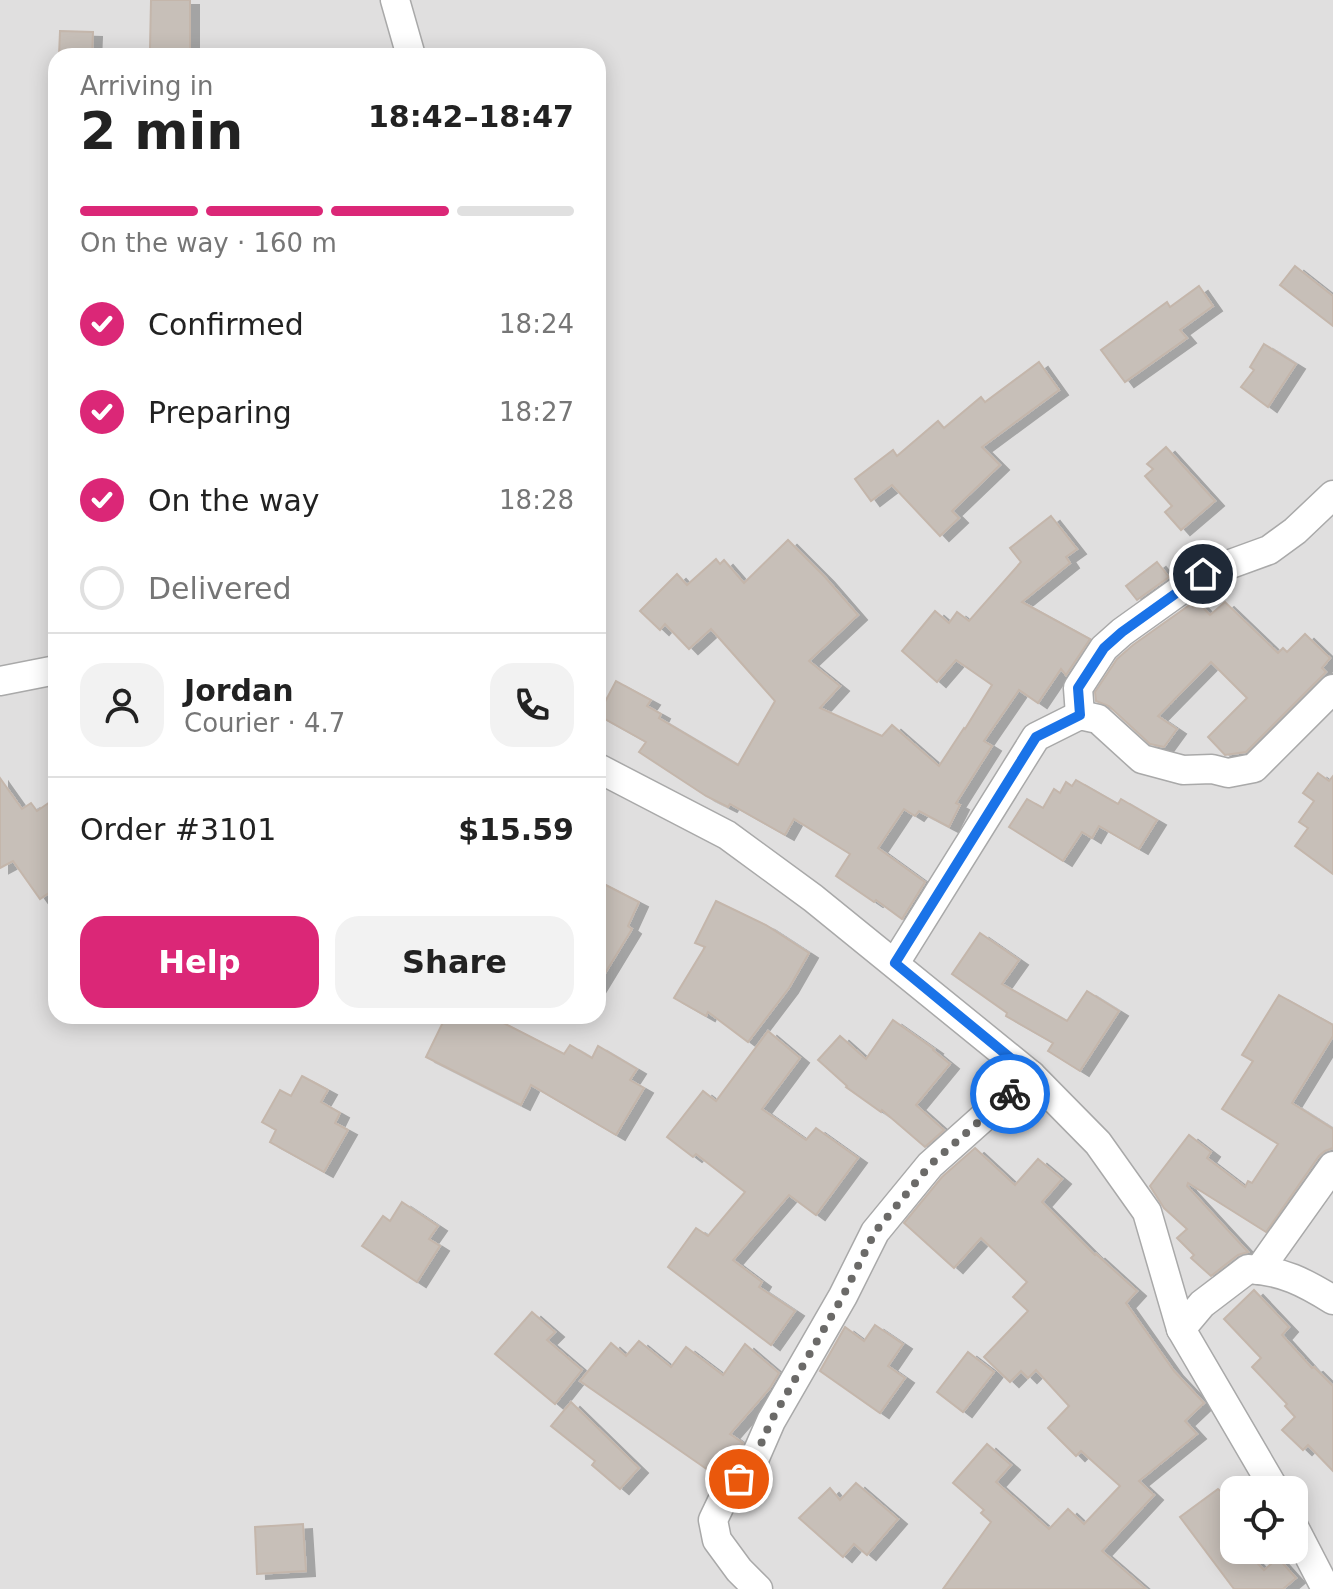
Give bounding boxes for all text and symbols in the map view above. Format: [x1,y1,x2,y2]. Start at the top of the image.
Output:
text: Arriving in [80,71,214,101]
text: 18:42–18:47 [368,99,574,134]
text: 2 min [80,101,243,161]
text: On the way · 160 m [80,228,337,258]
icon: check [80,302,124,346]
text: Confirmed [148,307,304,342]
text: 18:24 [499,309,574,339]
icon: check [80,390,124,434]
text: Preparing [148,395,292,430]
text: 18:27 [499,397,574,427]
icon: check [80,478,124,522]
text: On the way [148,483,320,518]
text: 18:28 [499,485,574,515]
pin [1169,540,1237,608]
icon: home [1181,552,1225,596]
text: Delivered [148,571,292,606]
button: person [80,663,164,747]
button: phone [490,663,574,747]
text: Jordan [184,673,294,708]
text: Courier · 4.7 [184,708,345,738]
text: Order #3101 [80,812,276,847]
text: $15.59 [458,812,574,847]
button: Help [80,916,319,1008]
button: Share [335,916,574,1008]
courier [970,1054,1050,1134]
icon: bike [988,1072,1032,1116]
pin [705,1445,773,1513]
icon: bag [717,1457,761,1501]
map controls [1220,1476,1308,1564]
button: locate [1220,1476,1308,1564]

